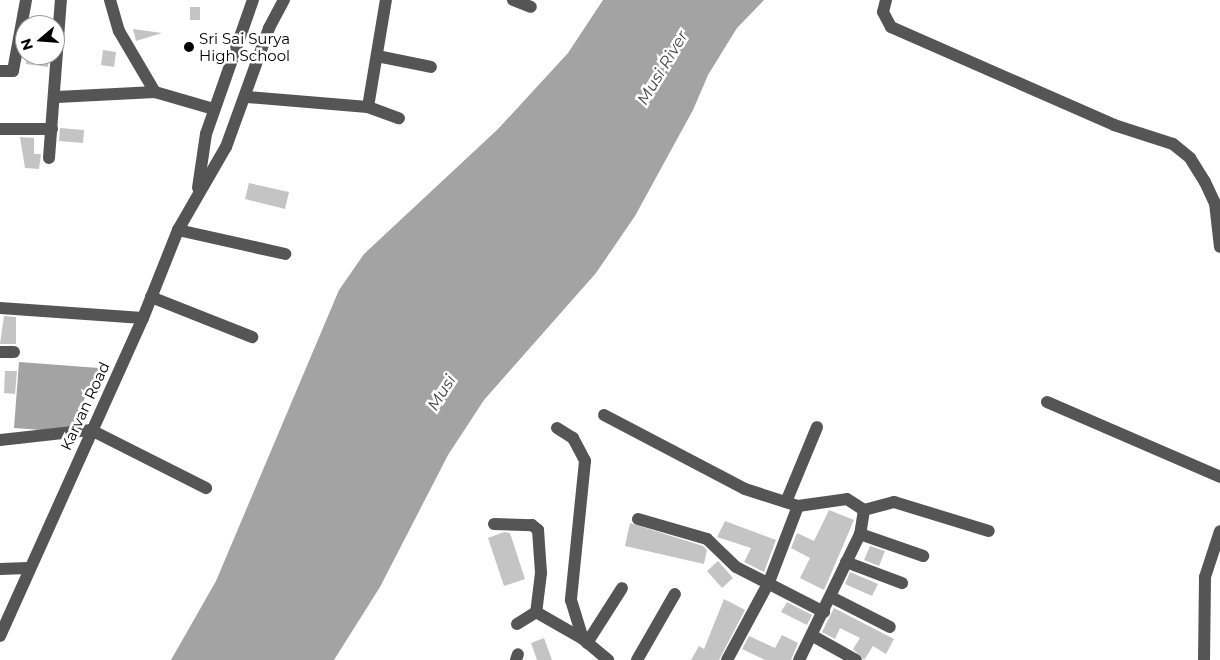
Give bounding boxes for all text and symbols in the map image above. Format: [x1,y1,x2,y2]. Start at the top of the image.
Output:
north arrow [15,15,65,65]
water label: Musi River [633,28,693,108]
place label: Sri Sai Surya High School [199,29,290,64]
text: N [16,36,37,52]
marker: Sri Sai Surya High School [183,41,195,53]
street label: Karvan Road [57,359,113,453]
water label: Musi [424,372,460,414]

